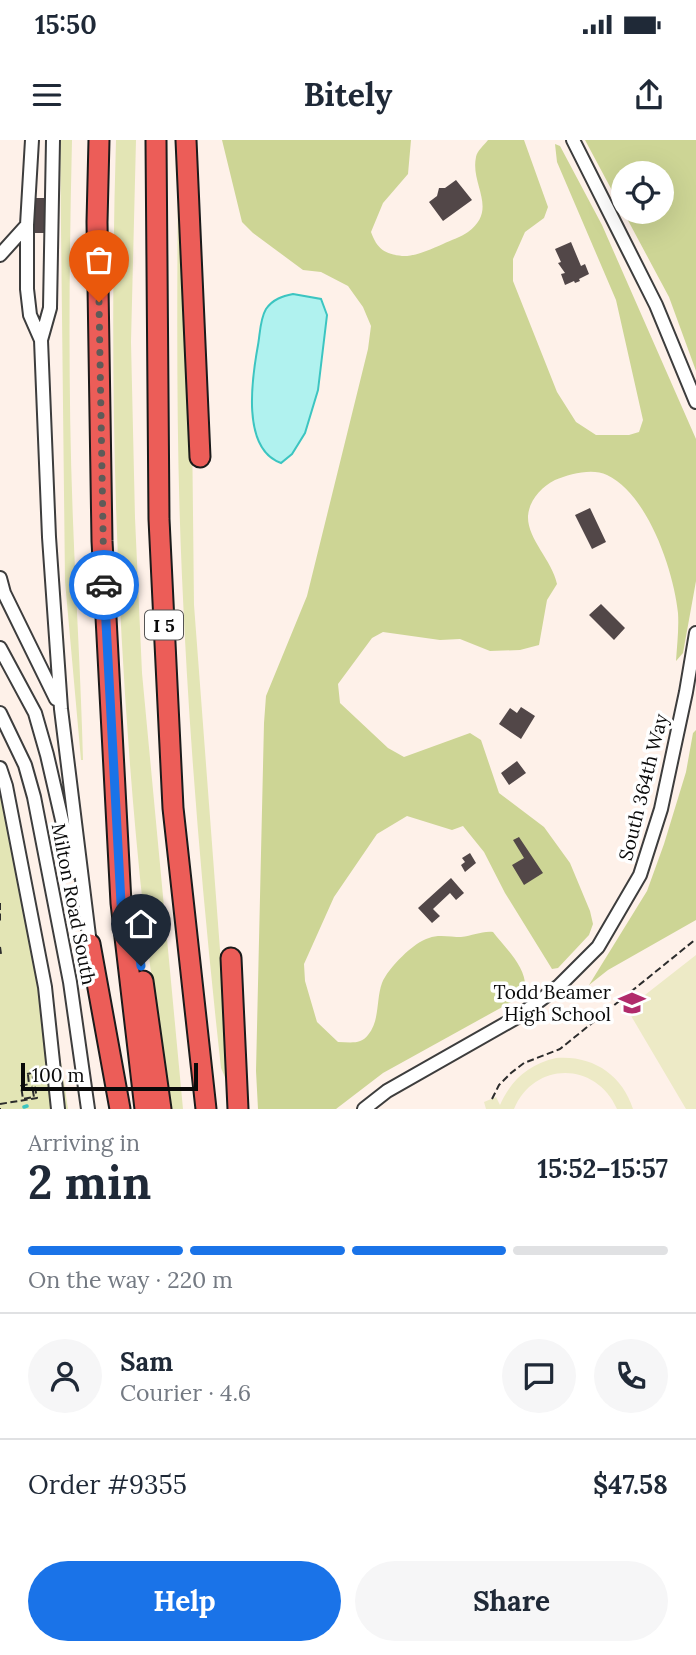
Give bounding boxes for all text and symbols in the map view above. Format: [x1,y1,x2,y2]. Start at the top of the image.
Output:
text: 15:50 [35,8,97,41]
text: Bitely [304,74,392,115]
icon: menu [28,76,66,114]
icon: share [630,76,668,114]
map controls [611,161,674,224]
button: locate [611,161,674,224]
pin [69,230,129,302]
icon: bag [80,241,118,279]
courier [69,550,139,620]
icon: car [85,566,123,604]
road number: I 5 [145,611,183,640]
street label: South 364th Way [613,711,673,863]
street label: Milton Road South [47,821,101,987]
pin [111,894,171,966]
icon: home [122,905,160,943]
place label: Todd Beamer High School [494,980,612,1026]
school or university icon: Todd Beamer High School [617,988,647,1018]
scale bar [21,1060,198,1092]
text: 100 m [32,1063,85,1087]
text: Arriving in [28,1128,140,1157]
text: 15:52–15:57 [537,1152,668,1185]
text: 2 min [28,1153,151,1212]
text: On the way · 220 m [28,1265,233,1294]
button: person [28,1339,102,1413]
button: chat [502,1339,576,1413]
button: phone [594,1339,668,1413]
text: Sam [120,1345,173,1378]
text: Courier · 4.6 [120,1378,251,1407]
text: Order #9355 [28,1468,187,1501]
text: $47.58 [593,1468,668,1501]
button: Help [28,1561,341,1641]
button: Share [355,1561,668,1641]

